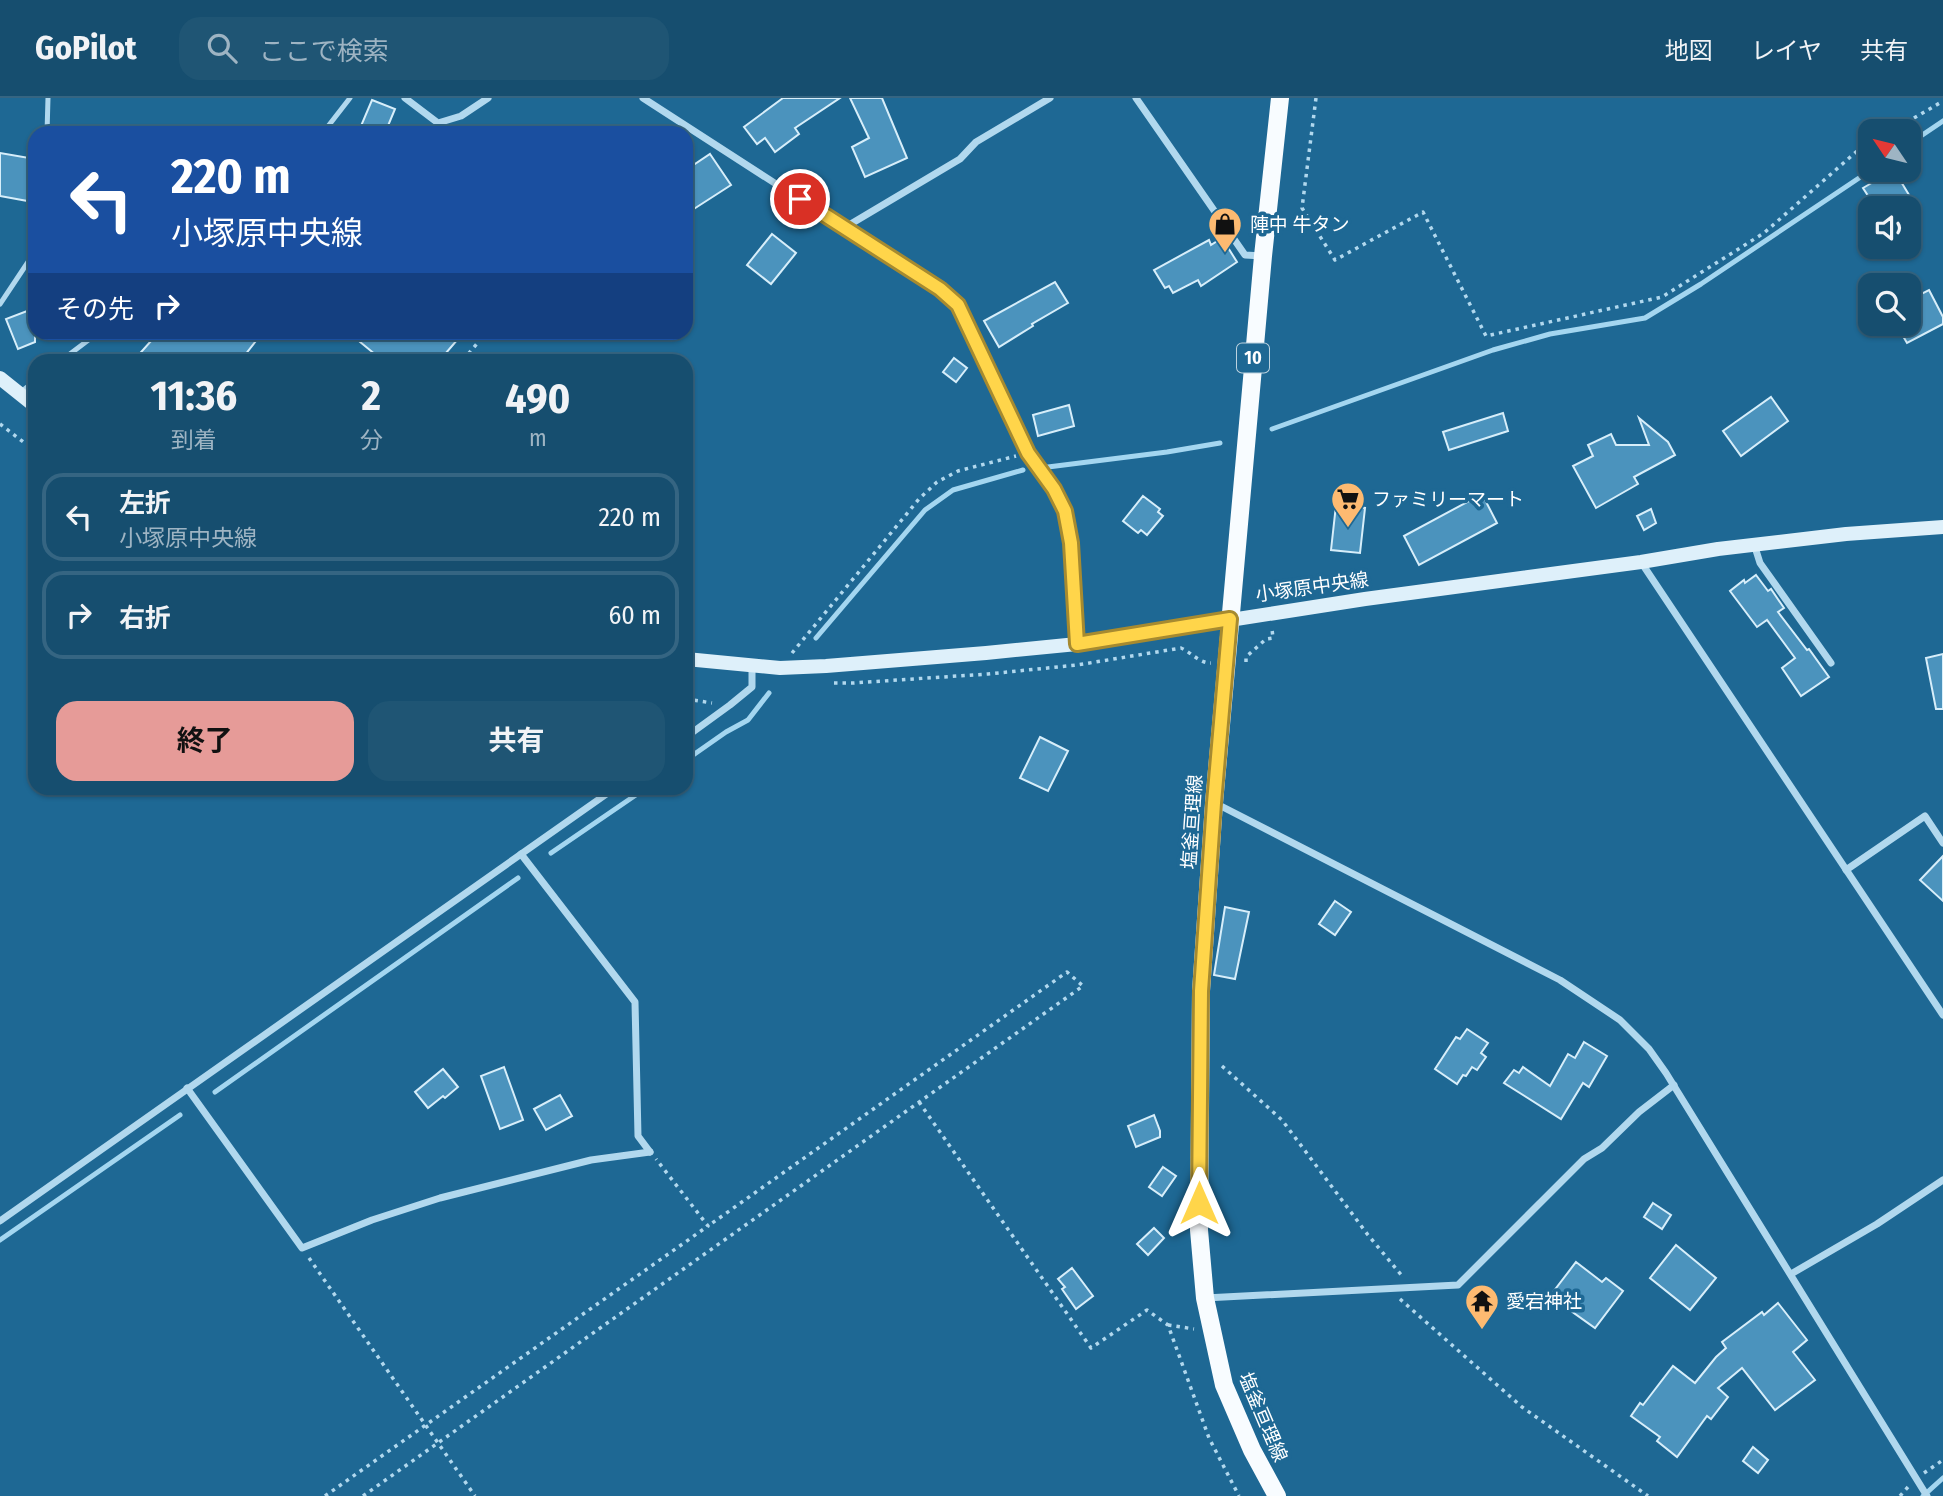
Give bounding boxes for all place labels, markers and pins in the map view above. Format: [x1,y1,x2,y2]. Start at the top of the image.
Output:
pin [770,169,830,229]
shop icon: 陣中 牛タン [1206,205,1244,254]
place label: 陣中 牛タン [1250,213,1349,236]
supermarket icon: ファミリーマート [1329,480,1367,529]
place label: ファミリーマート [1372,488,1524,511]
temple icon: 愛宕神社 [1463,1282,1501,1331]
place label: 愛宕神社 [1506,1290,1582,1313]

